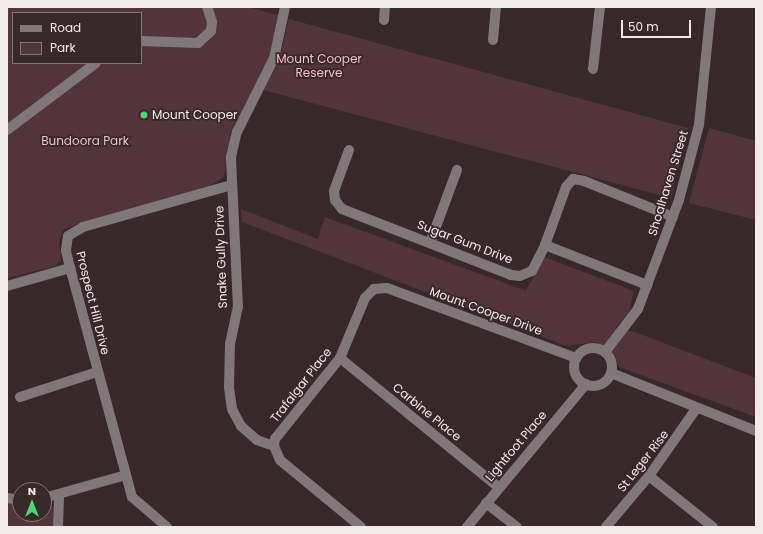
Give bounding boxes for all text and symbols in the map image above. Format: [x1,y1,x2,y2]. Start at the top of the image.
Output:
legend [12,12,142,64]
scale bar [623,12,693,38]
text: 50 m [628,18,659,35]
text: Road [50,19,81,36]
text: Park [50,39,76,56]
park label: Mount Cooper Reserve [276,52,362,80]
place label: Mount Cooper [152,108,238,122]
marker: Mount Cooper [139,110,149,120]
street label: Shoalhaven Street [645,129,691,237]
park label: Bundoora Park [41,134,129,148]
street label: Snake Gully Drive [212,205,230,309]
street label: Sugar Gum Drive [415,217,515,267]
street label: Prospect Hill Drive [73,250,113,356]
street label: Mount Cooper Drive [428,284,544,338]
street label: Trafalgar Place [267,345,335,425]
street label: Carbine Place [390,380,464,444]
street label: Lightfoot Place [482,408,550,484]
street label: St Leger Rise [614,427,672,495]
north arrow [12,482,52,522]
text: N [28,483,36,499]

